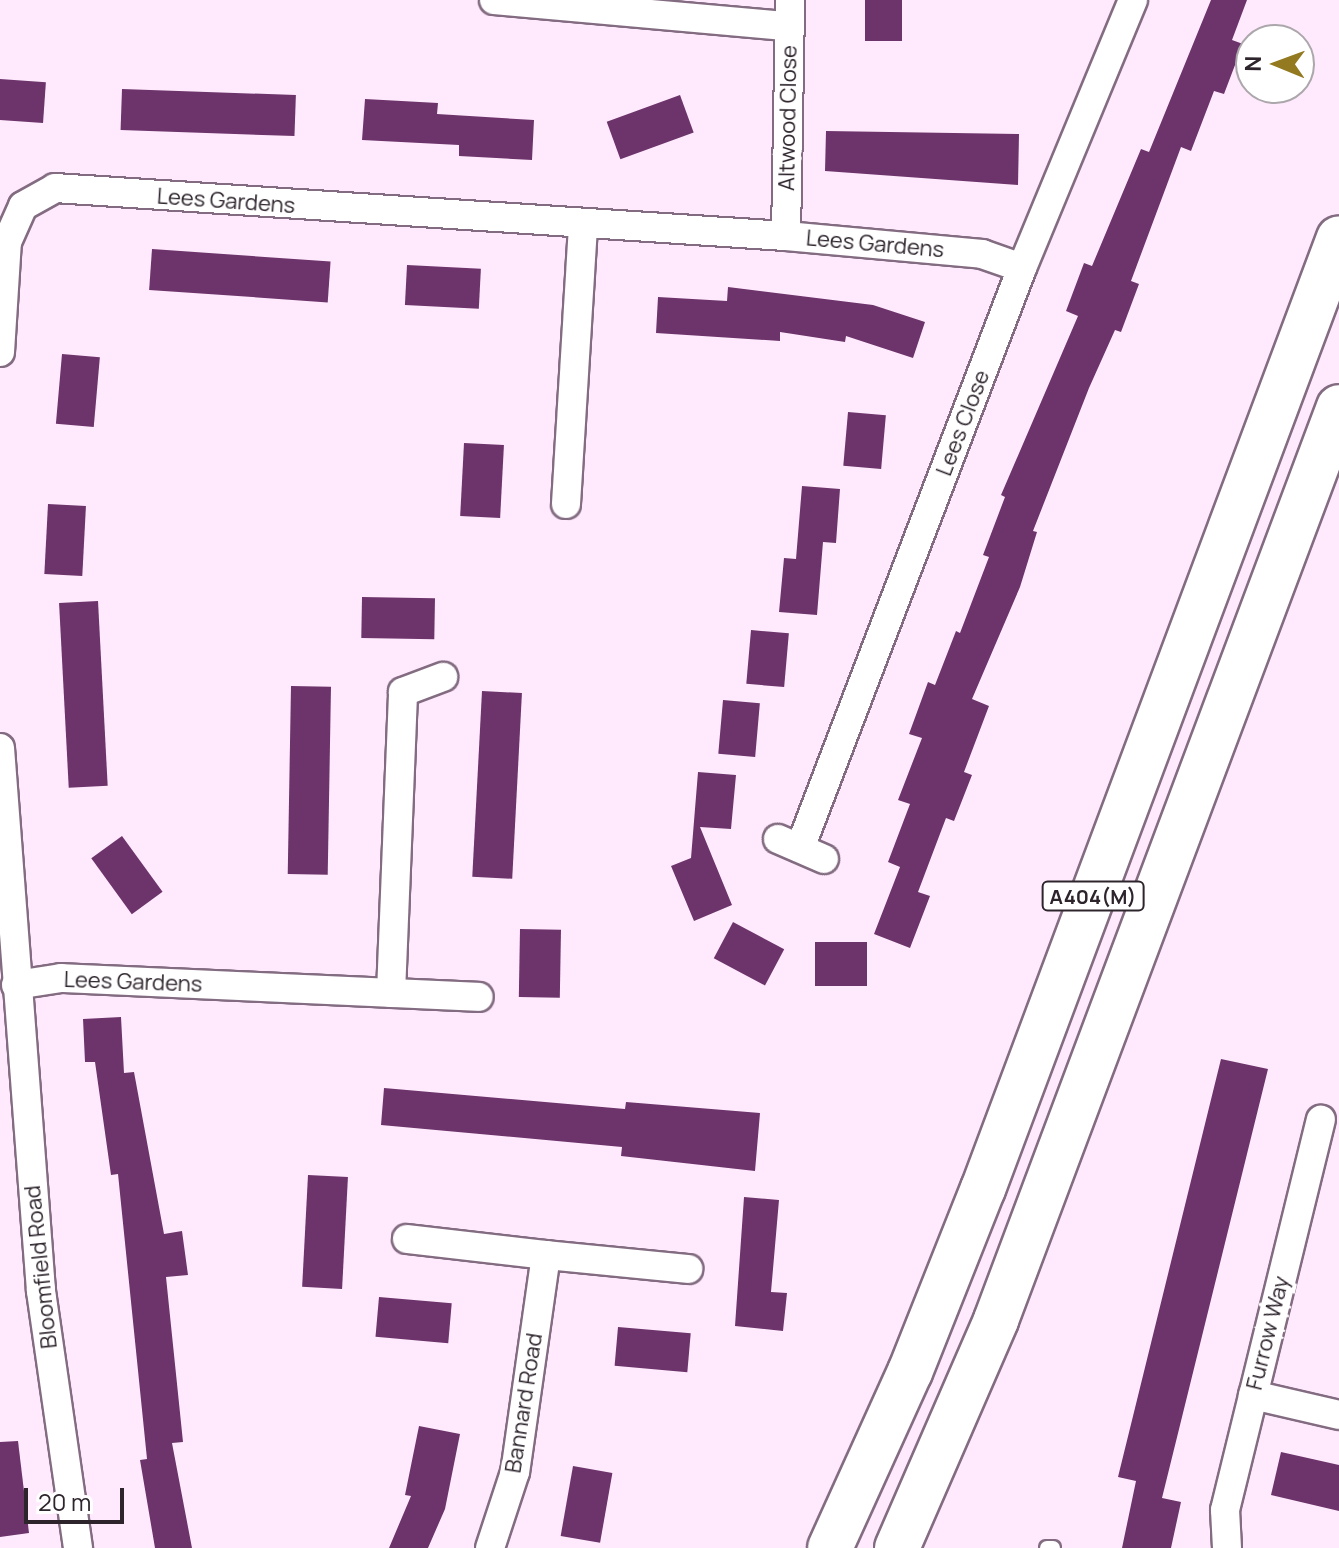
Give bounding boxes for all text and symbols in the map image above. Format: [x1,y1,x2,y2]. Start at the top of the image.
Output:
north arrow [1235,24,1315,104]
street label: Altwood Close [774,45,802,191]
text: N [1238,55,1268,72]
street label: Lees Gardens [156,183,296,219]
street label: Lees Gardens [805,225,945,263]
street label: Lees Close [931,366,995,480]
road number: A404(M) [1041,880,1145,912]
street label: Lees Gardens [63,966,203,998]
street label: Bloomfield Road [19,1184,63,1350]
street label: Furrow Way [1241,1273,1295,1393]
street label: Bannard Road [500,1331,548,1475]
scale bar [28,1472,128,1522]
text: 20 m [38,1485,91,1518]

